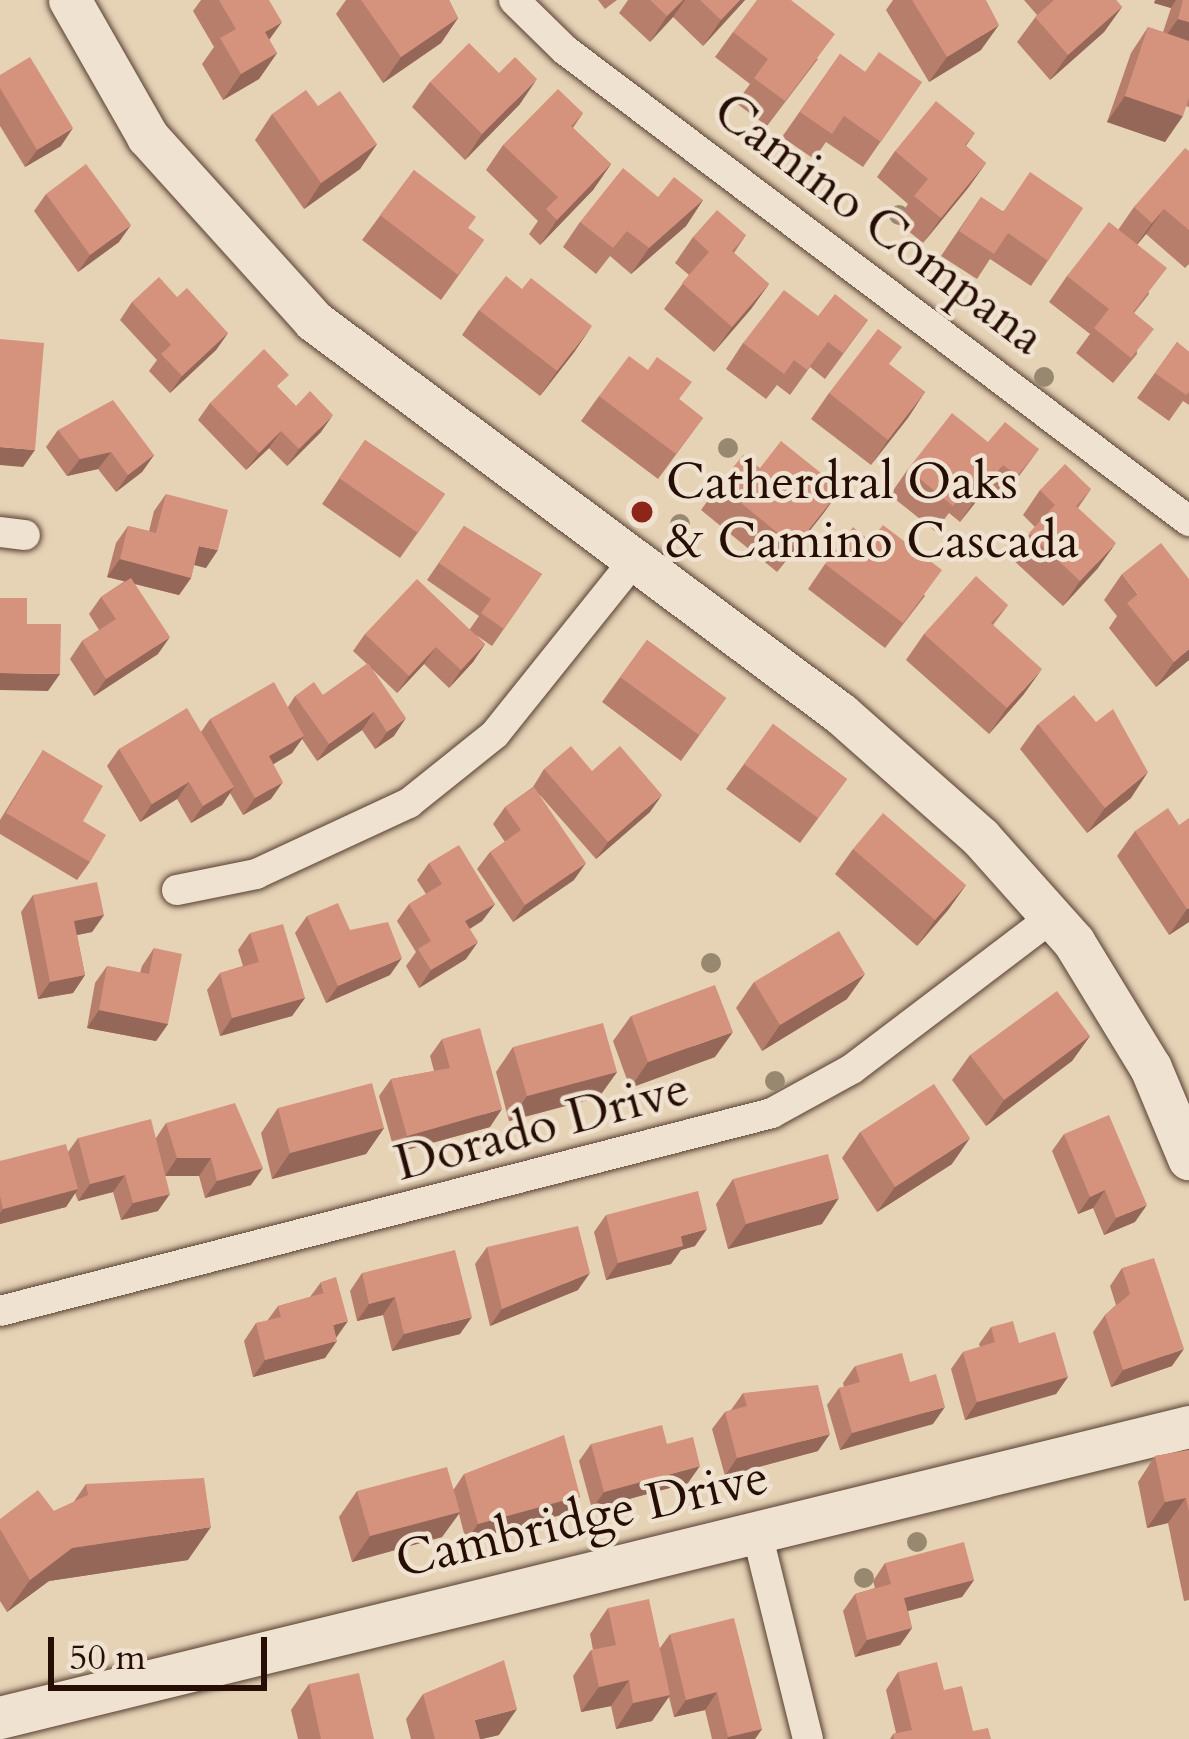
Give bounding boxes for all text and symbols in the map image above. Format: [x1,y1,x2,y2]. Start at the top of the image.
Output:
street label: Camino Compana [701,80,1057,368]
place label: Catherdral Oaks & Camino Cascada [666,452,1079,572]
marker: Catherdral Oaks & Camino Cascada [629,499,655,525]
street label: Dorado Drive [389,1057,695,1195]
street label: Cambridge Drive [390,1446,774,1592]
scale bar [54,1613,273,1687]
text: 50 m [69,1633,146,1682]

